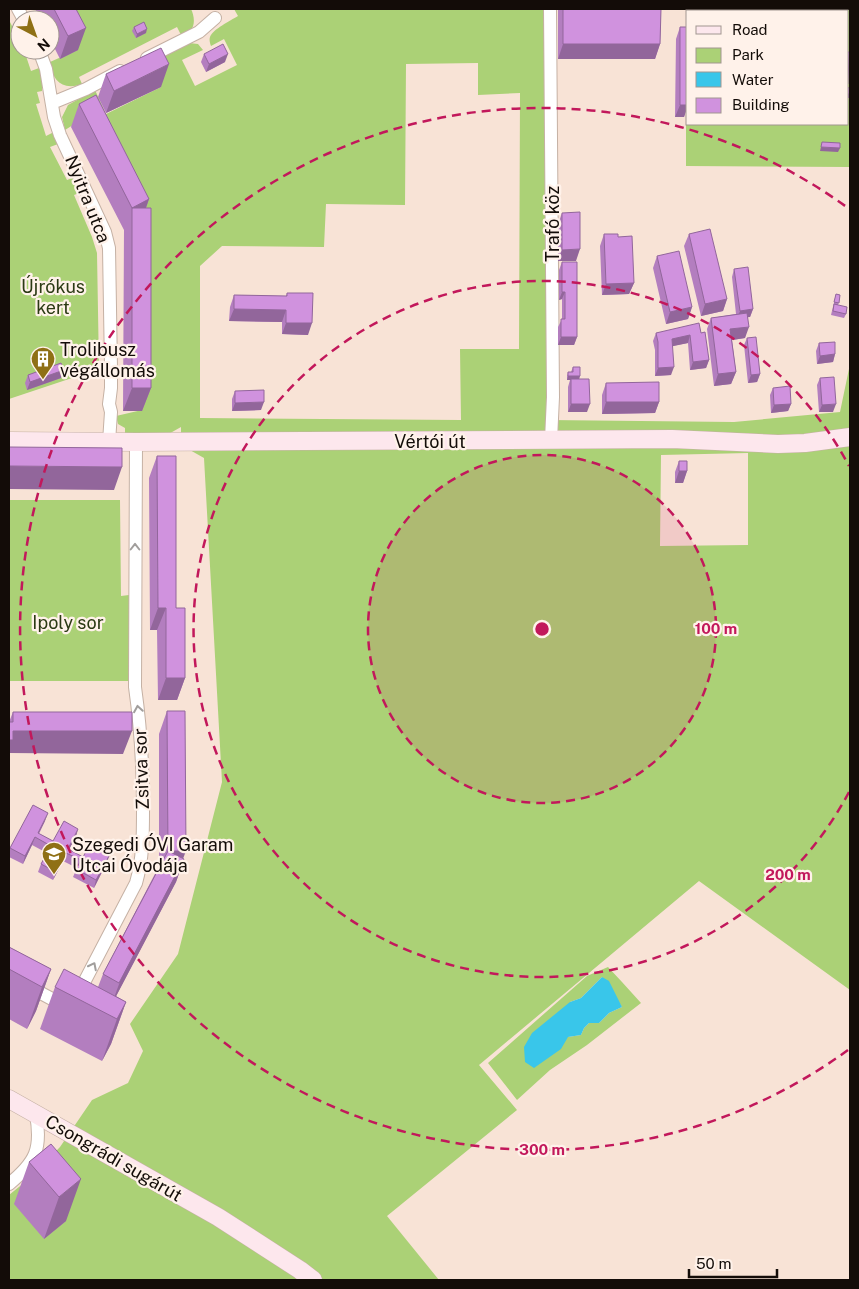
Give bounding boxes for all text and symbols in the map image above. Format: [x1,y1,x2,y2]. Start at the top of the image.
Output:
north arrow [10,10,60,60]
legend [686,10,849,125]
text: Road [732,21,768,38]
text: N [34,35,53,54]
text: Park [732,46,764,63]
text: Water [732,71,774,88]
text: Building [732,96,790,113]
street label: Nyitra utca [61,152,115,246]
street label: Trafó köz [542,186,563,262]
park label: Újrókus kert [21,275,85,318]
place label: Trolibusz végállomás [60,339,155,381]
building icon: Trolibusz végállomás [30,346,56,380]
street label: Vértói út [394,431,466,452]
one-way arrow [130,543,140,550]
park label: Ipoly sor [32,612,104,633]
centre of rings [533,620,551,638]
text: 100 m [695,620,737,637]
one-way arrow [133,705,144,713]
street label: Zsitva sor [129,728,153,810]
place label: Szegedi ÓVI Garam Utcai Óvodája [72,833,233,876]
school or university icon: Szegedi ÓVI Garam Utcai Óvodája [41,841,67,875]
text: 200 m [765,866,811,883]
one-way arrow [87,962,97,971]
street label: Csongrádi sugárút [42,1110,186,1206]
text: 300 m [519,1141,565,1158]
scale bar [689,1246,776,1278]
text: 50 m [696,1255,731,1272]

